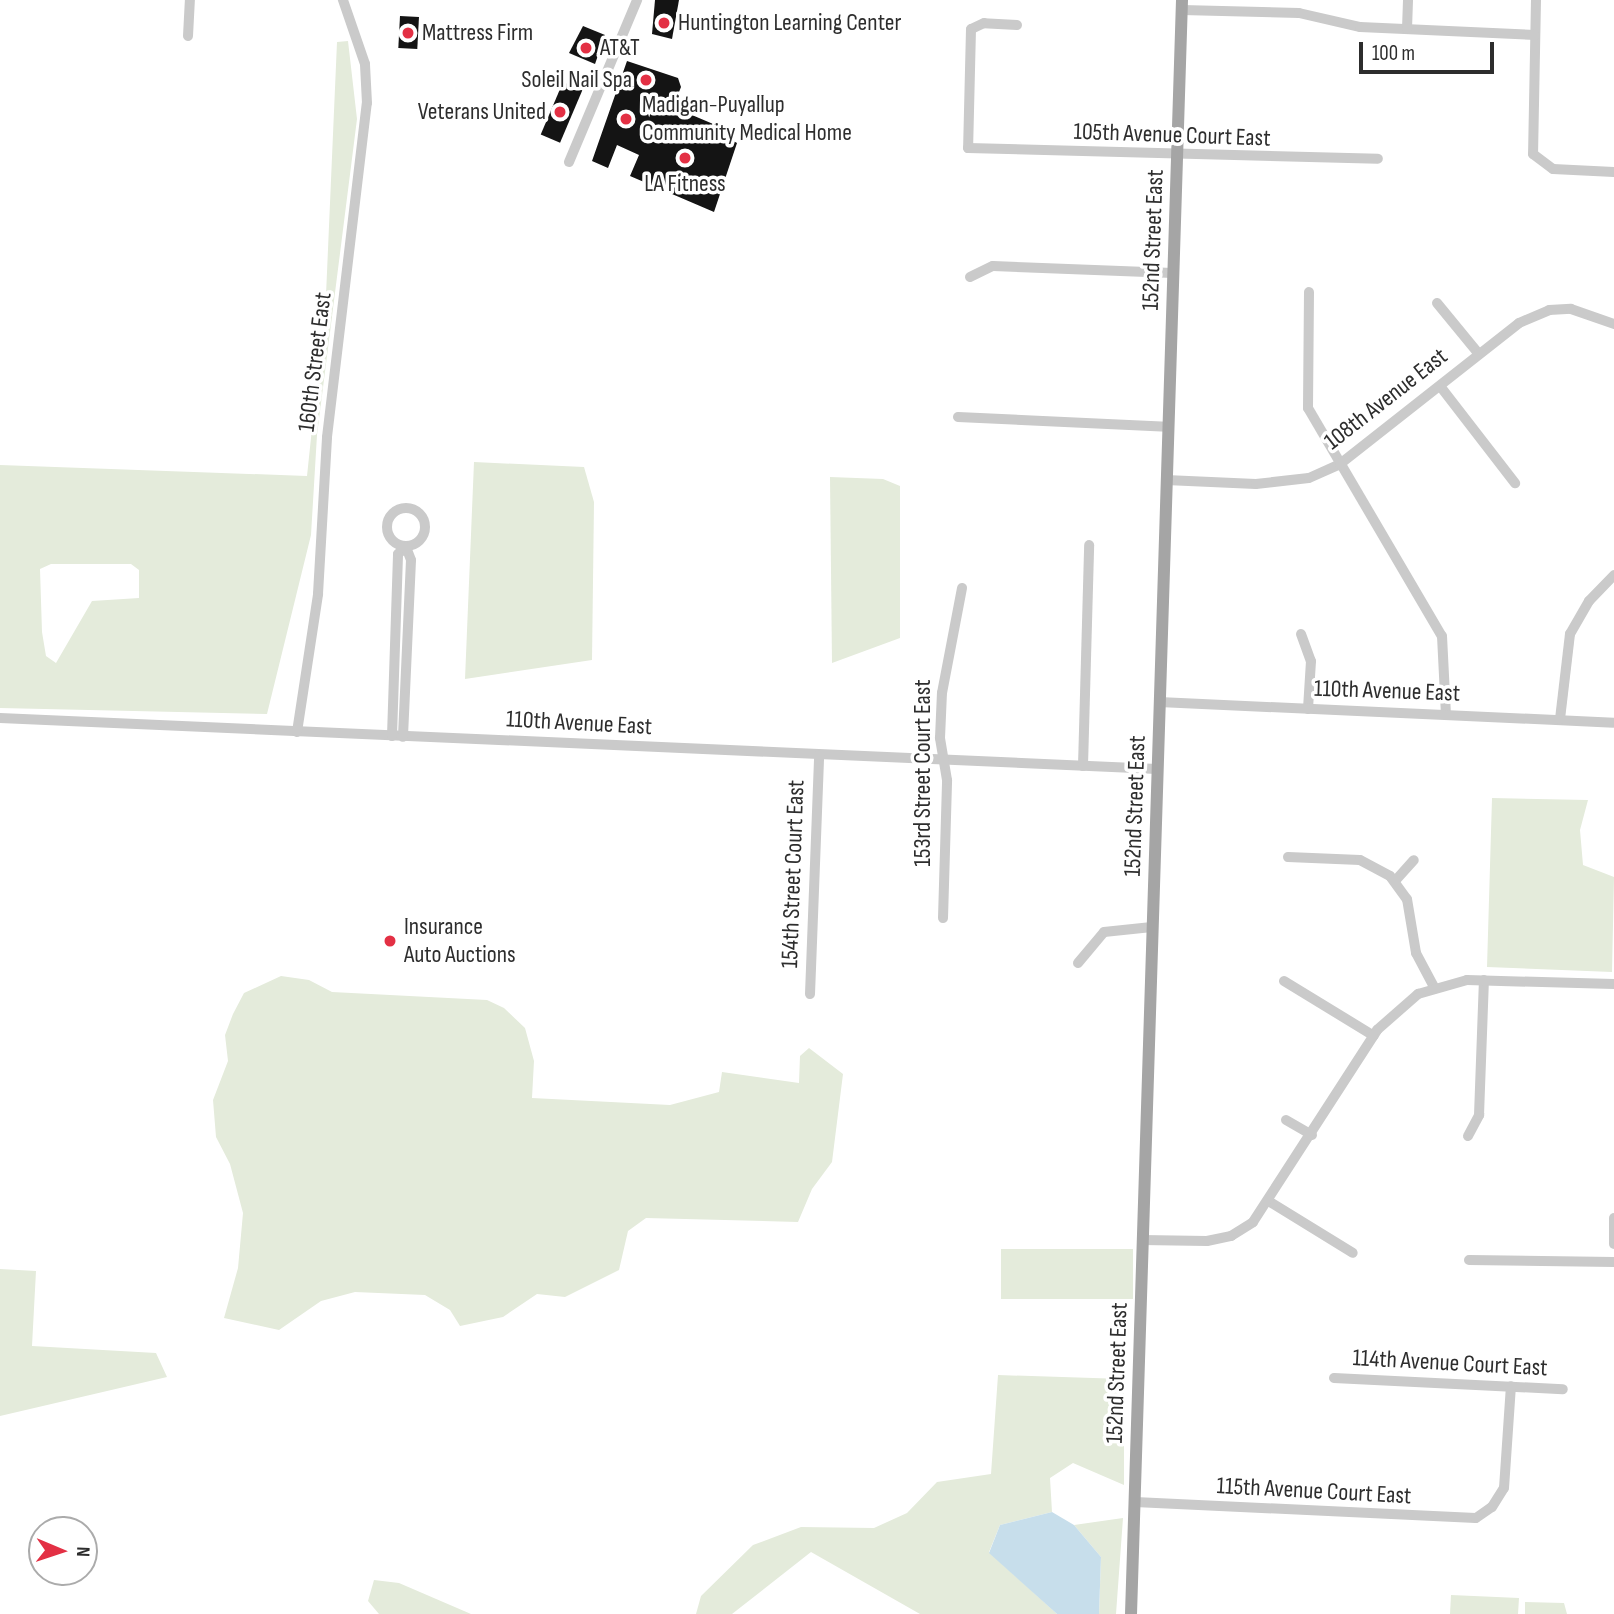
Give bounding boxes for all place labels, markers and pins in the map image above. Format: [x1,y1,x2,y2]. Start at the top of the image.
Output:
place label: Huntington Learning Center [678,9,901,37]
marker: Huntington Learning Center [656,15,672,31]
place label: Mattress Firm [422,19,533,47]
marker: Mattress Firm [400,25,416,41]
place label: AT&T [600,34,640,62]
marker: AT&T [578,40,594,56]
place label: Soleil Nail Spa [521,66,632,94]
marker: Soleil Nail Spa [638,72,654,88]
place label: Madigan-Puyallup Community Medical Home [642,91,852,147]
place label: Veterans United [418,98,546,126]
marker: Veterans United [552,104,568,120]
marker: Madigan-Puyallup Community Medical Home [616,109,636,129]
marker: LA Fitness [677,150,693,166]
place label: LA Fitness [644,170,726,198]
place label: Insurance Auto Auctions [404,913,516,969]
marker: Insurance Auto Auctions [382,933,398,949]

